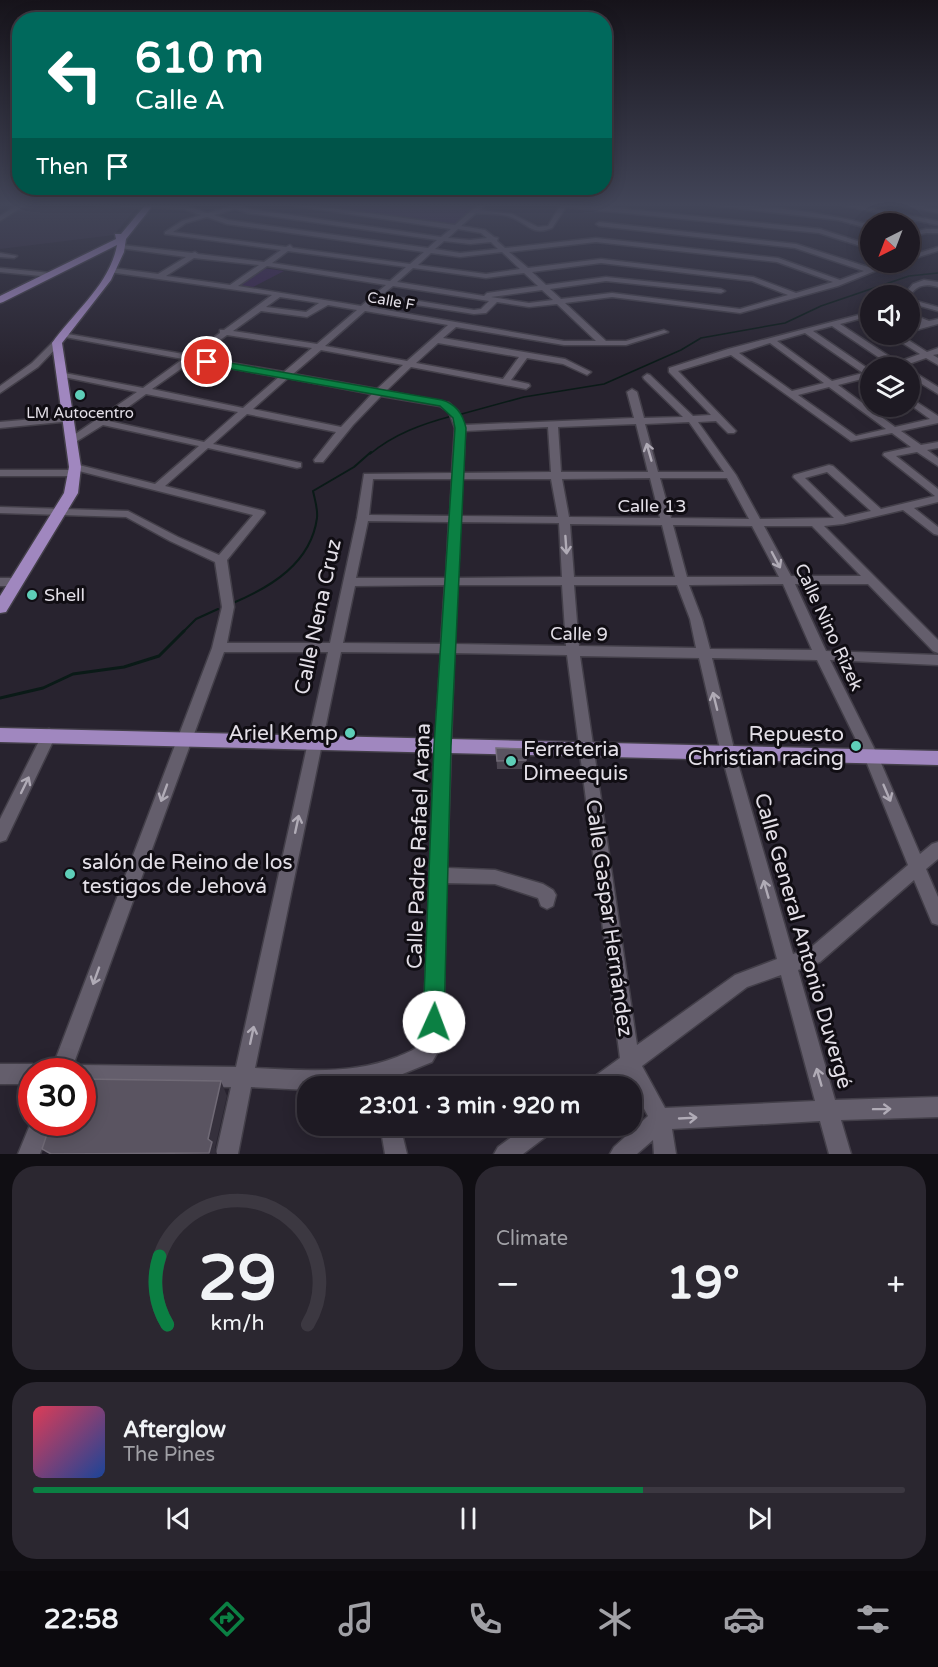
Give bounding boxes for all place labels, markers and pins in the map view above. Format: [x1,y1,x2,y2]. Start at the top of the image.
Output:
pin [181,336,232,387]
marker: LM Autocentro [73,388,87,402]
place label: LM Autocentro [26,404,134,422]
place label: Shell [44,584,85,606]
marker: Shell [25,588,39,602]
place label: Ariel Kemp [228,721,338,746]
place label: Repuesto Christian racing [688,722,844,771]
marker: Ariel Kemp [343,726,357,740]
place label: Ferreteria Dimeequis [523,737,628,786]
marker: Repuesto Christian racing [849,739,863,753]
marker: Ferreteria Dimeequis [504,754,518,768]
place label: salón de Reino de los testigos de Jehová [82,850,292,899]
marker: salón de Reino de los testigos de Jehová [63,867,77,881]

